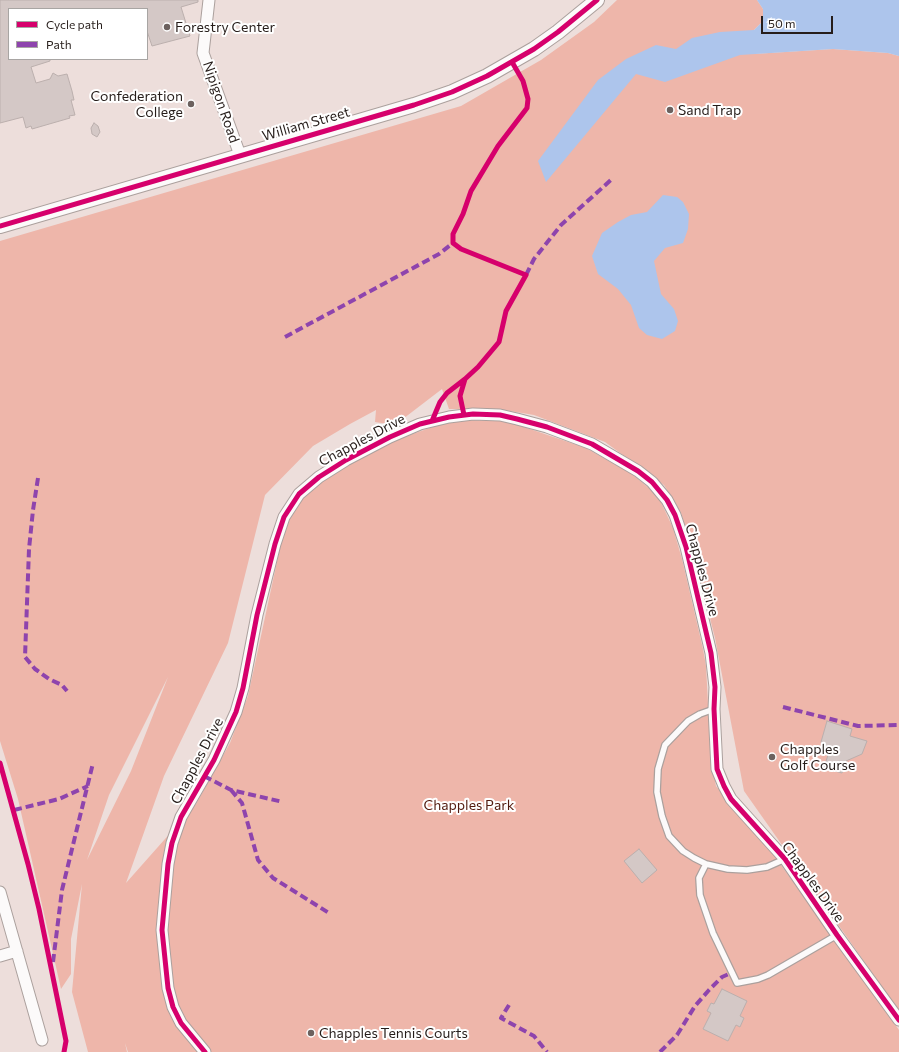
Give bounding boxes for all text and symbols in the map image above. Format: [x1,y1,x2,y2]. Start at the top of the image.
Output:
legend [8,8,148,60]
scale bar [763,8,835,34]
text: 50 m [768,16,796,30]
text: Cycle path [46,17,103,31]
place label: Forestry Center [175,19,275,35]
marker: Forestry Center [162,22,172,32]
text: Path [46,37,72,51]
street label: Nipigon Road [199,59,243,145]
place label: Confederation College [90,88,183,120]
marker: Confederation College [186,99,196,109]
place label: Sand Trap [678,102,741,118]
street label: William Street [260,103,352,145]
marker: Sand Trap [665,105,675,115]
street label: Chapples Drive [316,410,408,470]
street label: Chapples Drive [682,522,722,618]
street label: Chapples Drive [167,715,227,807]
place label: Chapples Golf Course [780,741,855,774]
marker: Chapples Golf Course [767,752,777,762]
park label: Chapples Park [424,797,514,813]
street label: Chapples Drive [778,839,848,925]
place label: Chapples Tennis Courts [319,1025,468,1041]
marker: Chapples Tennis Courts [306,1028,316,1038]

